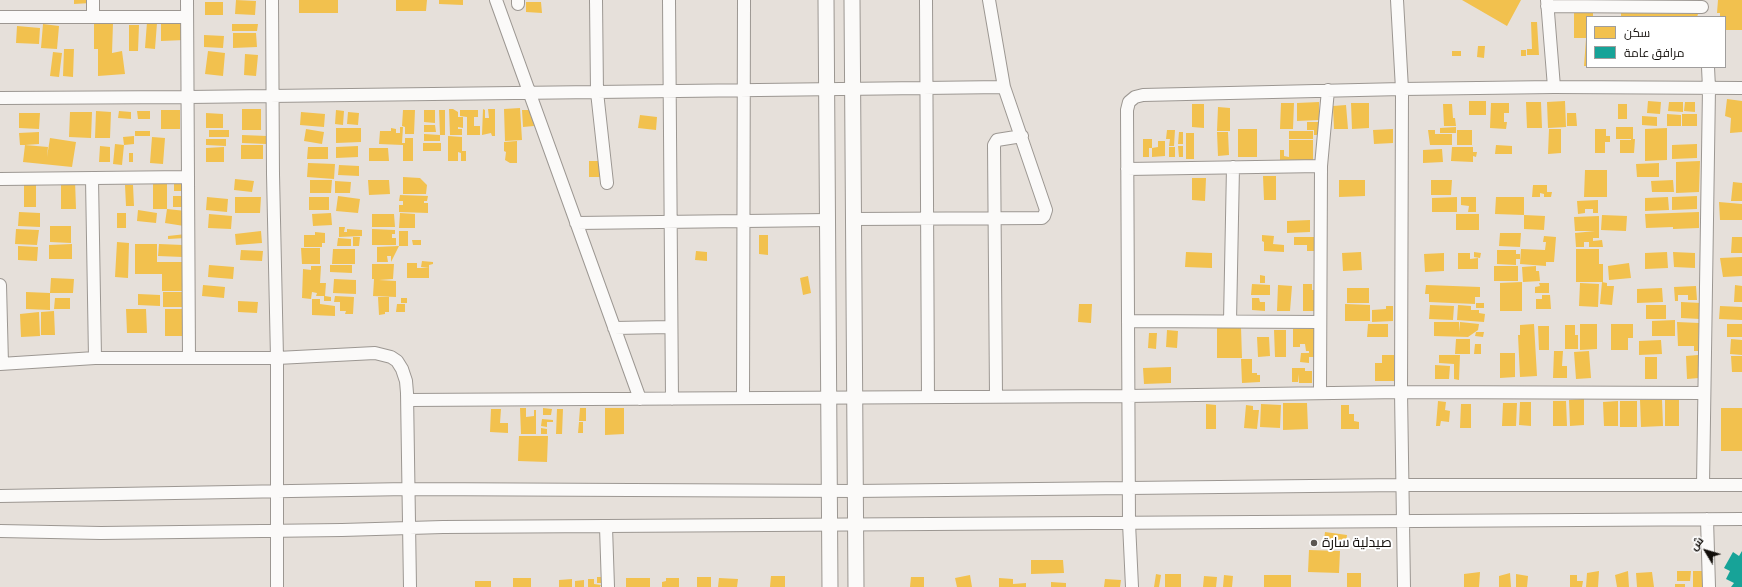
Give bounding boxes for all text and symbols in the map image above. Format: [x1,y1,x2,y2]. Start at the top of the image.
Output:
legend [1586,16,1726,68]
text: سكن [1624,25,1650,40]
text: مرافق عامة [1624,45,1684,60]
north arrow [1686,531,1726,571]
text: ش [1687,534,1706,553]
place label: صيدلية سارة [1322,535,1392,551]
marker: صيدلية سارة [1309,538,1319,548]

